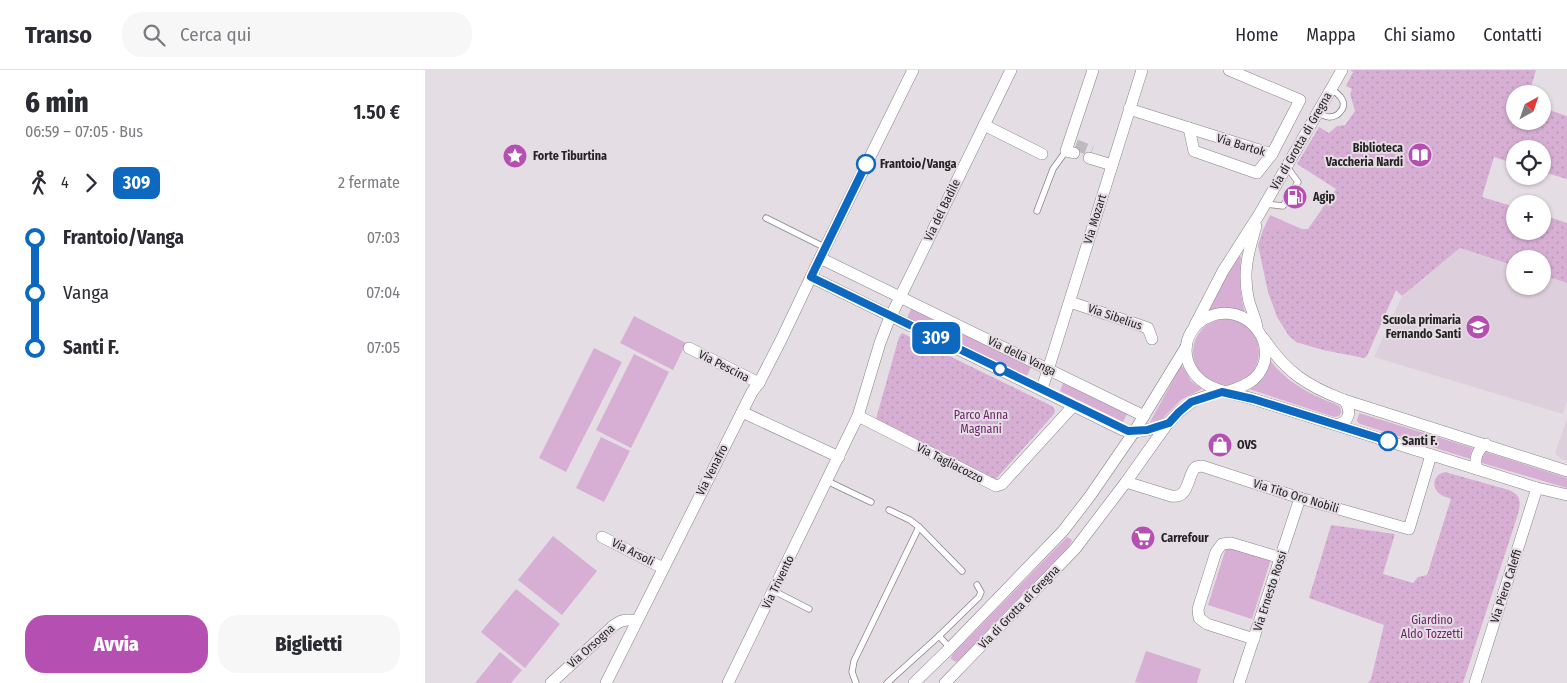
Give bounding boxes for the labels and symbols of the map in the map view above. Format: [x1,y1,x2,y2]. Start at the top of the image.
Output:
north arrow [1506,85,1551,130]
street label: Via di Grotta di Gregna [1267,90,1335,192]
street label: Via Bartok [1215,131,1267,159]
place label: Biblioteca Vaccheria Nardi [1325,141,1403,169]
library icon: Biblioteca Vaccheria Nardi [1407,142,1433,168]
place icon: Forte Tiburtina [502,143,528,169]
place label: Forte Tiburtina [533,149,607,163]
marker: Frantoio/Vanga [856,154,876,174]
place label: Frantoio/Vanga [880,157,956,171]
street label: Via del Badile [921,177,963,243]
fuel station icon: Agip [1282,184,1308,210]
place label: Agip [1312,190,1336,204]
street label: Via Mozart [1081,192,1109,246]
street label: Via Sibelius [1086,301,1144,333]
place label: Scuola primaria Fernando Santi [1383,313,1461,341]
school or university icon: Scuola primaria Fernando Santi [1465,314,1491,340]
line badge: 309 [907,322,965,354]
street label: Via della Vanga [986,333,1059,379]
street label: Via Pescina [696,347,752,385]
unlabelled marker [993,362,1007,376]
park label: Parco Anna Magnani [954,408,1008,436]
marker: Santi F. [1378,431,1398,451]
shop icon: OVS [1207,432,1233,458]
place label: Santi F. [1402,434,1438,448]
place label: OVS [1237,438,1257,452]
street label: Via Tagliacozzo [914,440,986,486]
street label: Via Venafro [693,442,731,498]
street label: Via Tito Oro Nobili [1251,476,1341,516]
supermarket icon: Carrefour [1130,525,1156,551]
place label: Carrefour [1161,531,1209,545]
street label: Via Arsoli [609,535,657,569]
street label: Via Piero Caleffi [1487,547,1525,625]
street label: Via Ernesto Rossi [1250,549,1290,633]
street label: Via Trivento [759,553,797,611]
street label: Via di Grotta di Gregna [976,562,1062,652]
park label: Giardino Aldo Tozzetti [1401,613,1463,641]
street label: Via Orsogna [565,621,618,671]

